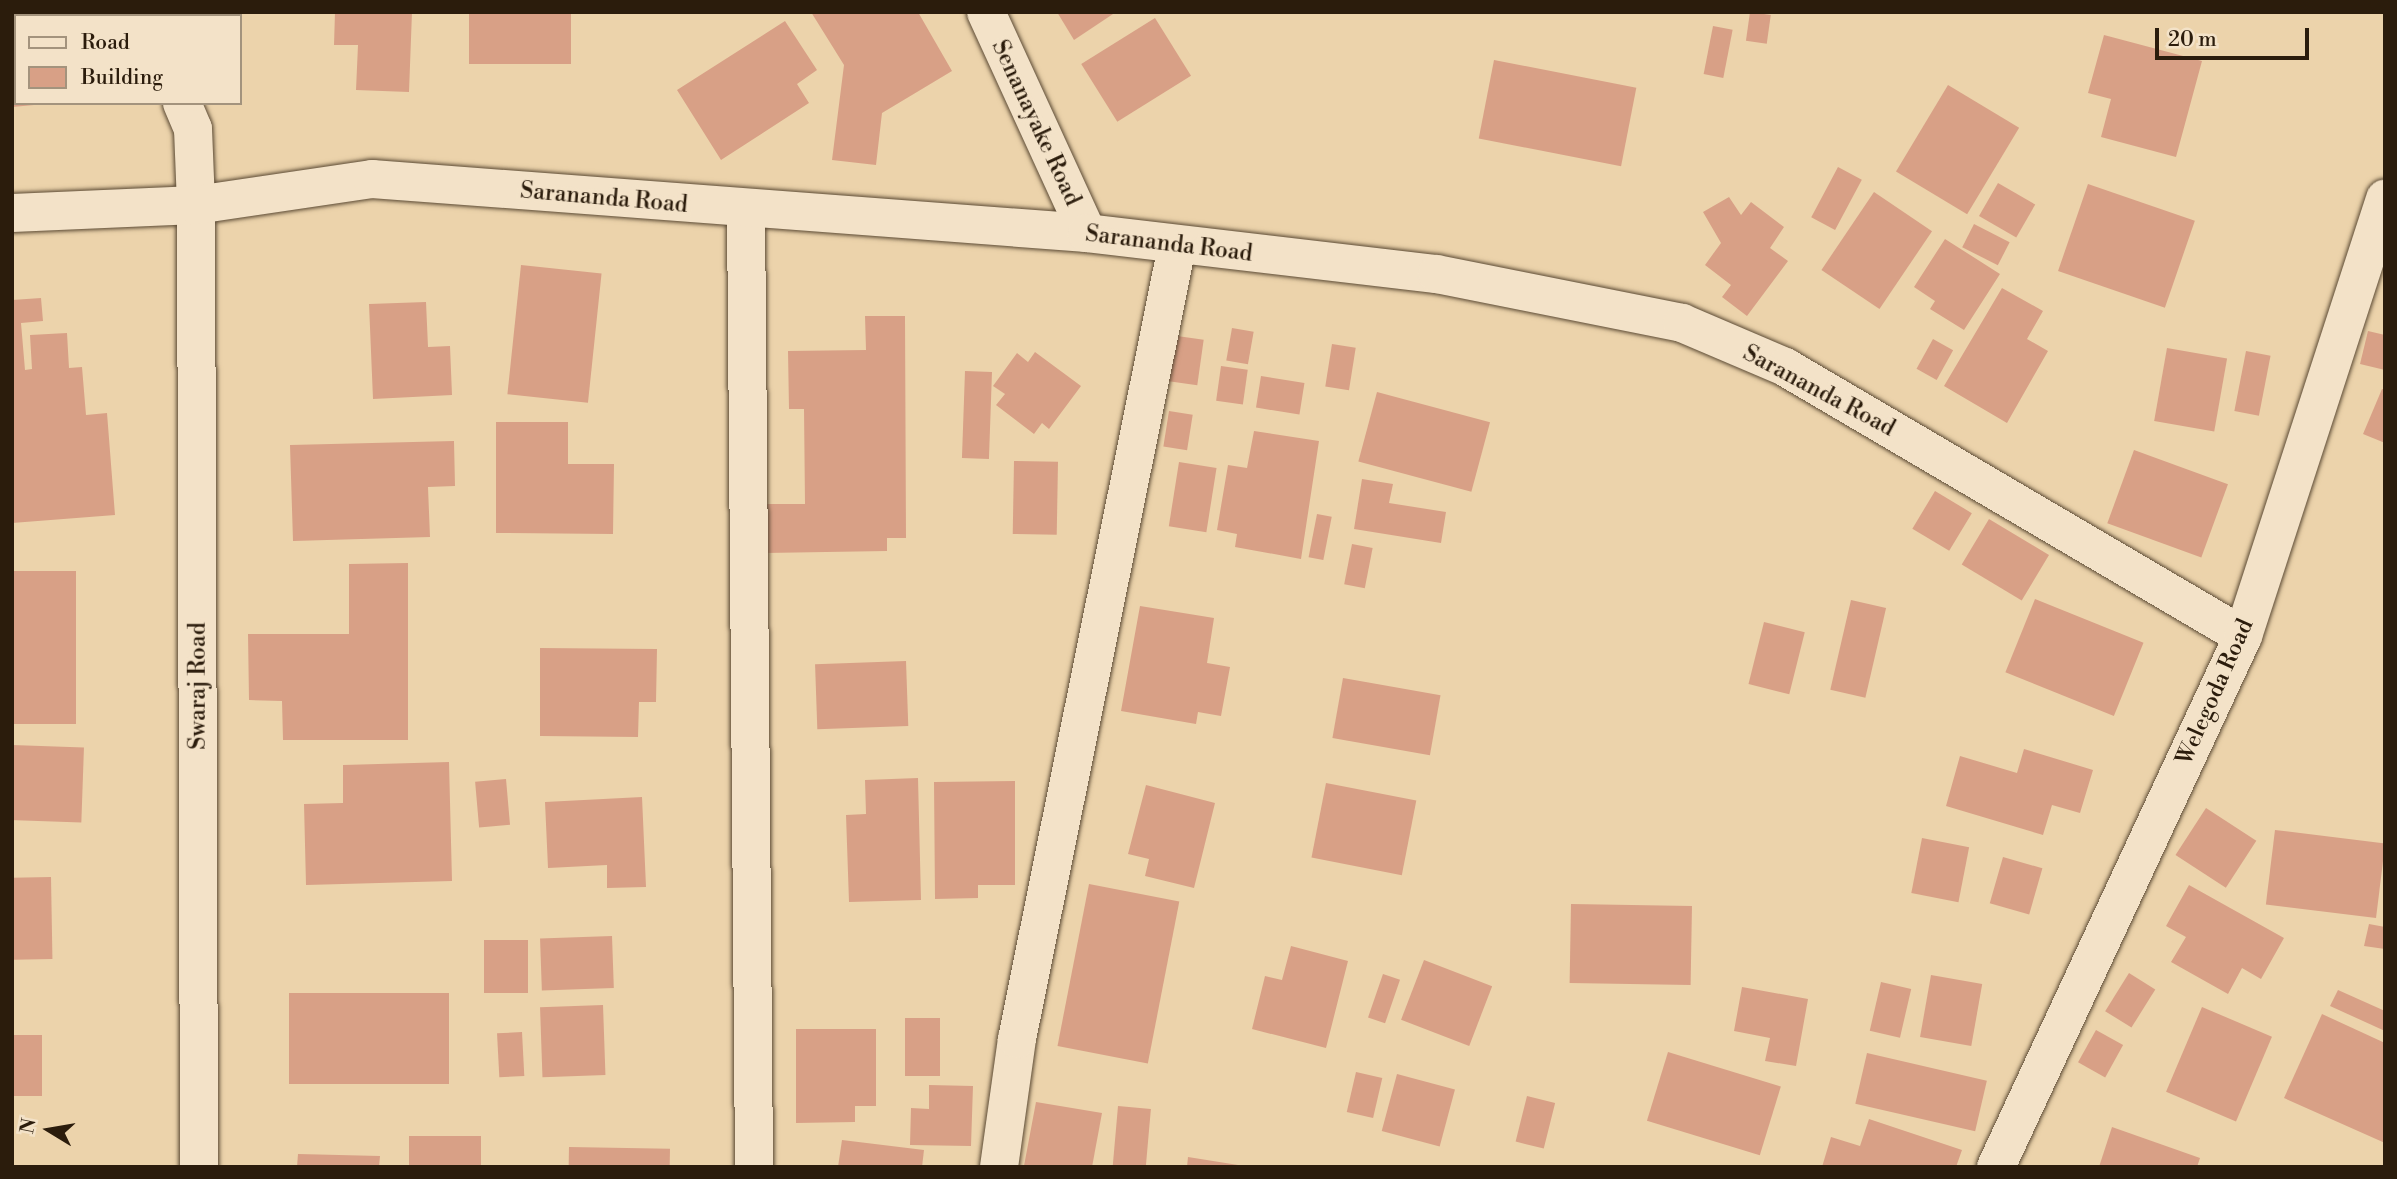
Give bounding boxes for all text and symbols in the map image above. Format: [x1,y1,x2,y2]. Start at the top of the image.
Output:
legend [14,14,242,105]
scale bar [2159,14,2313,58]
text: 20 m [2168,27,2217,53]
text: Road [81,30,130,56]
street label: Senanayake Road [986,36,1086,210]
text: Building [81,65,163,91]
street label: Sarananda Road [519,177,689,219]
street label: Sarananda Road [1084,220,1254,268]
street label: Sarananda Road [1738,339,1900,443]
street label: Welegoda Road [2170,615,2260,769]
street label: Swaraj Road [184,622,212,750]
north arrow [14,1095,84,1165]
text: N [15,1116,42,1136]

